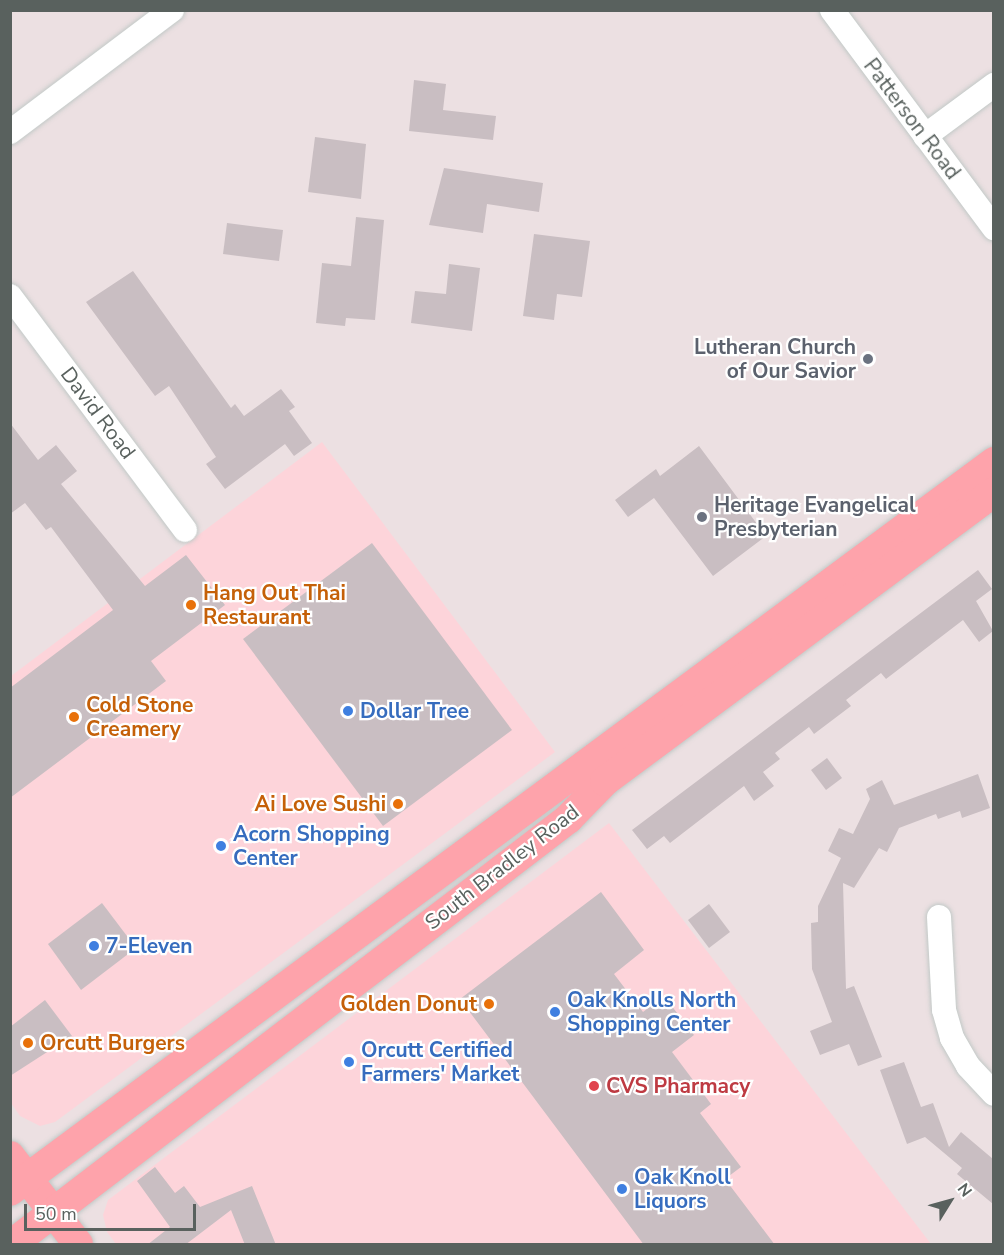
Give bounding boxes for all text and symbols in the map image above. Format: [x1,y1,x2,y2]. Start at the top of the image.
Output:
street label: Patterson Road [858,54,966,184]
place label: Lutheran Church of Our Savior [694,334,856,384]
marker: Lutheran Church of Our Savior [861,352,875,366]
street label: David Road [55,362,141,464]
place label: Heritage Evangelical Presbyterian [714,492,916,542]
marker: Heritage Evangelical Presbyterian [695,510,709,524]
place label: Hang Out Thai Restaurant [203,580,346,630]
marker: Hang Out Thai Restaurant [184,598,198,612]
place label: Cold Stone Creamery [86,692,193,742]
place label: Dollar Tree [360,698,469,724]
marker: Dollar Tree [341,704,355,718]
marker: Cold Stone Creamery [67,710,81,724]
place label: Ai Love Sushi [255,791,386,817]
marker: Ai Love Sushi [391,797,405,811]
street label: South Bradley Road [420,799,584,935]
place label: Acorn Shopping Center [233,821,390,871]
marker: Acorn Shopping Center [214,839,228,853]
place label: 7-Eleven [106,933,193,959]
marker: 7-Eleven [87,939,101,953]
place label: Oak Knolls North Shopping Center [567,987,736,1037]
place label: Golden Donut [340,991,477,1017]
marker: Golden Donut [482,997,496,1011]
marker: Oak Knolls North Shopping Center [548,1005,562,1019]
place label: Orcutt Burgers [40,1030,185,1056]
marker: Orcutt Burgers [21,1036,35,1050]
place label: Orcutt Certified Farmers' Market [361,1037,519,1087]
marker: Orcutt Certified Farmers' Market [342,1055,356,1069]
place label: CVS Pharmacy [606,1073,750,1099]
marker: CVS Pharmacy [587,1079,601,1093]
place label: Oak Knoll Liquors [634,1164,731,1214]
north arrow [920,1171,980,1231]
text: N [952,1179,977,1202]
marker: Oak Knoll Liquors [615,1182,629,1196]
scale bar [27,1192,200,1230]
text: 50 m [35,1202,77,1226]

